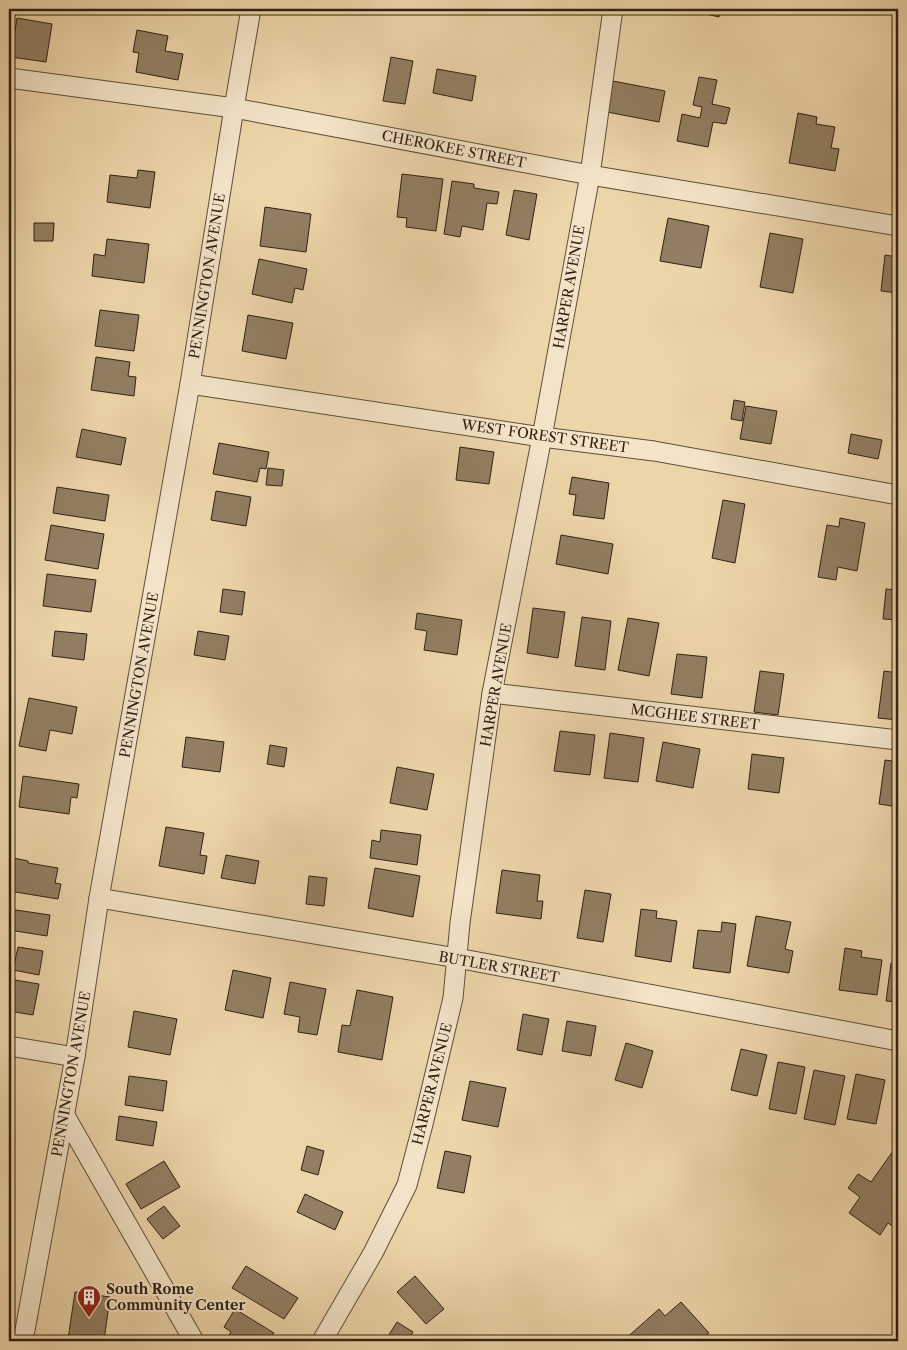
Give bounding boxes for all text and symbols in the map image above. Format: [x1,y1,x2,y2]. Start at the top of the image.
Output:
street label: CHEROKEE STREET [380,126,528,172]
street label: PENNINGTON AVENUE [185,192,229,360]
street label: HARPER AVENUE [549,224,589,350]
street label: WEST FOREST STREET [459,415,630,457]
street label: PENNINGTON AVENUE [116,591,162,759]
street label: HARPER AVENUE [476,622,516,748]
street label: MCGHEE STREET [629,700,761,734]
street label: BUTLER STREET [437,948,561,987]
street label: PENNINGTON AVENUE [48,990,94,1158]
street label: HARPER AVENUE [408,1021,456,1147]
place label: South Rome Community Center [106,1280,245,1314]
building icon: South Rome Community Center [76,1284,102,1318]

